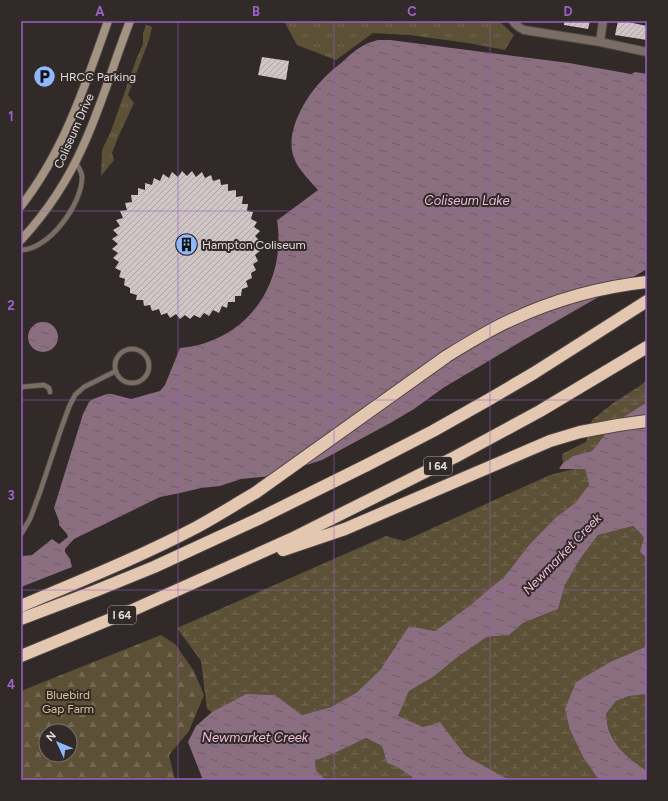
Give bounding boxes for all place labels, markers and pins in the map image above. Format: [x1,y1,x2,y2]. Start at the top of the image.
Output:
parking icon: HRCC Parking [31,64,57,90]
place label: HRCC Parking [60,70,136,84]
building icon: Hampton Coliseum [174,232,200,258]
place label: Hampton Coliseum [202,238,306,252]

